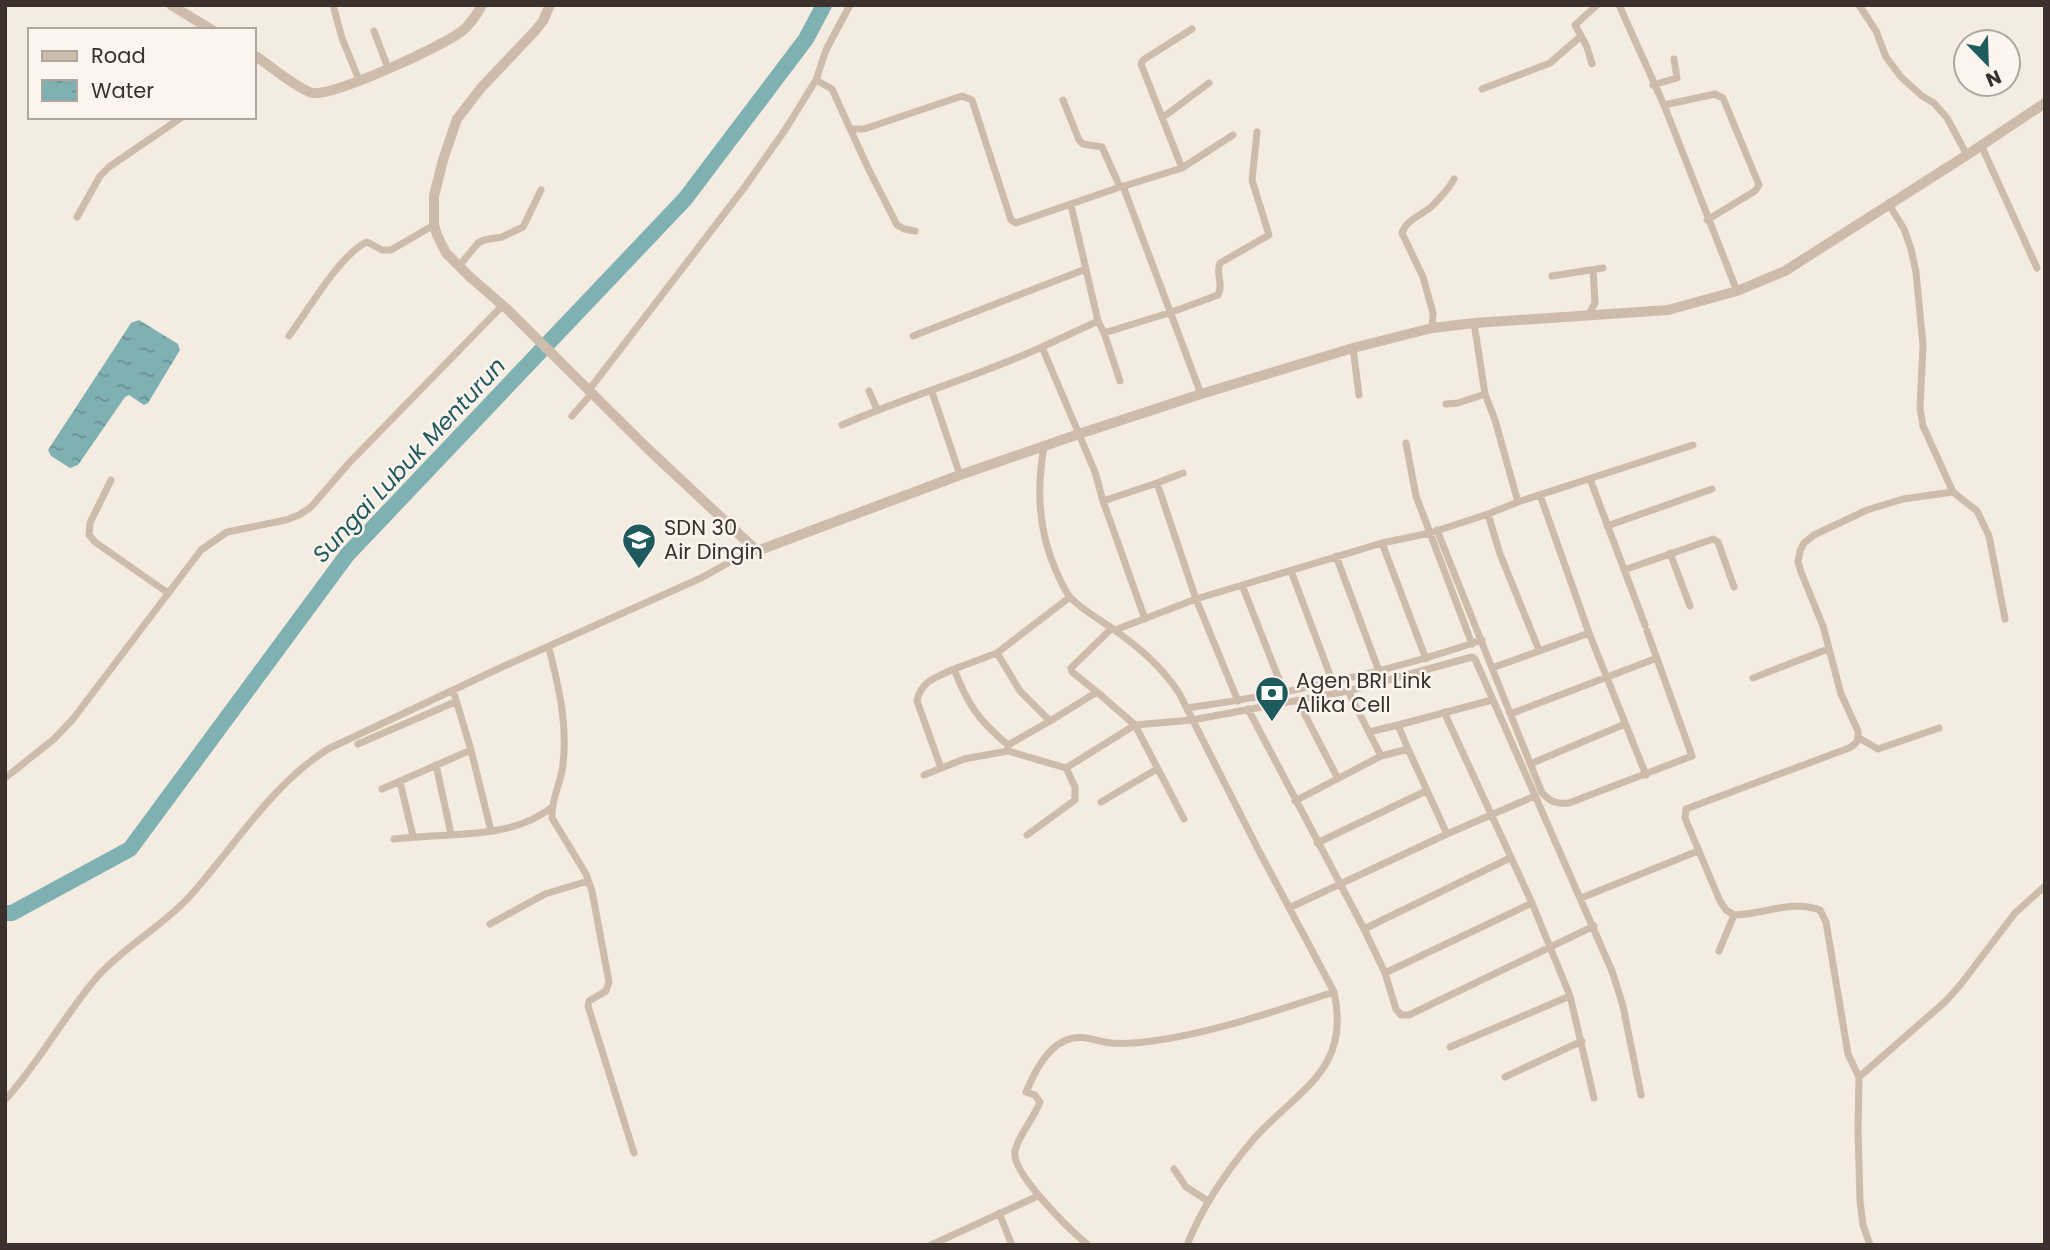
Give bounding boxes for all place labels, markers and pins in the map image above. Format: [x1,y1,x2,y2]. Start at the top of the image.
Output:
place label: SDN 30 Air Dingin [664,513,763,566]
school or university icon: SDN 30 Air Dingin [620,521,658,570]
place label: Agen BRI Link Alika Cell [1296,666,1432,719]
bank icon: Agen BRI Link Alika Cell [1253,674,1291,723]

